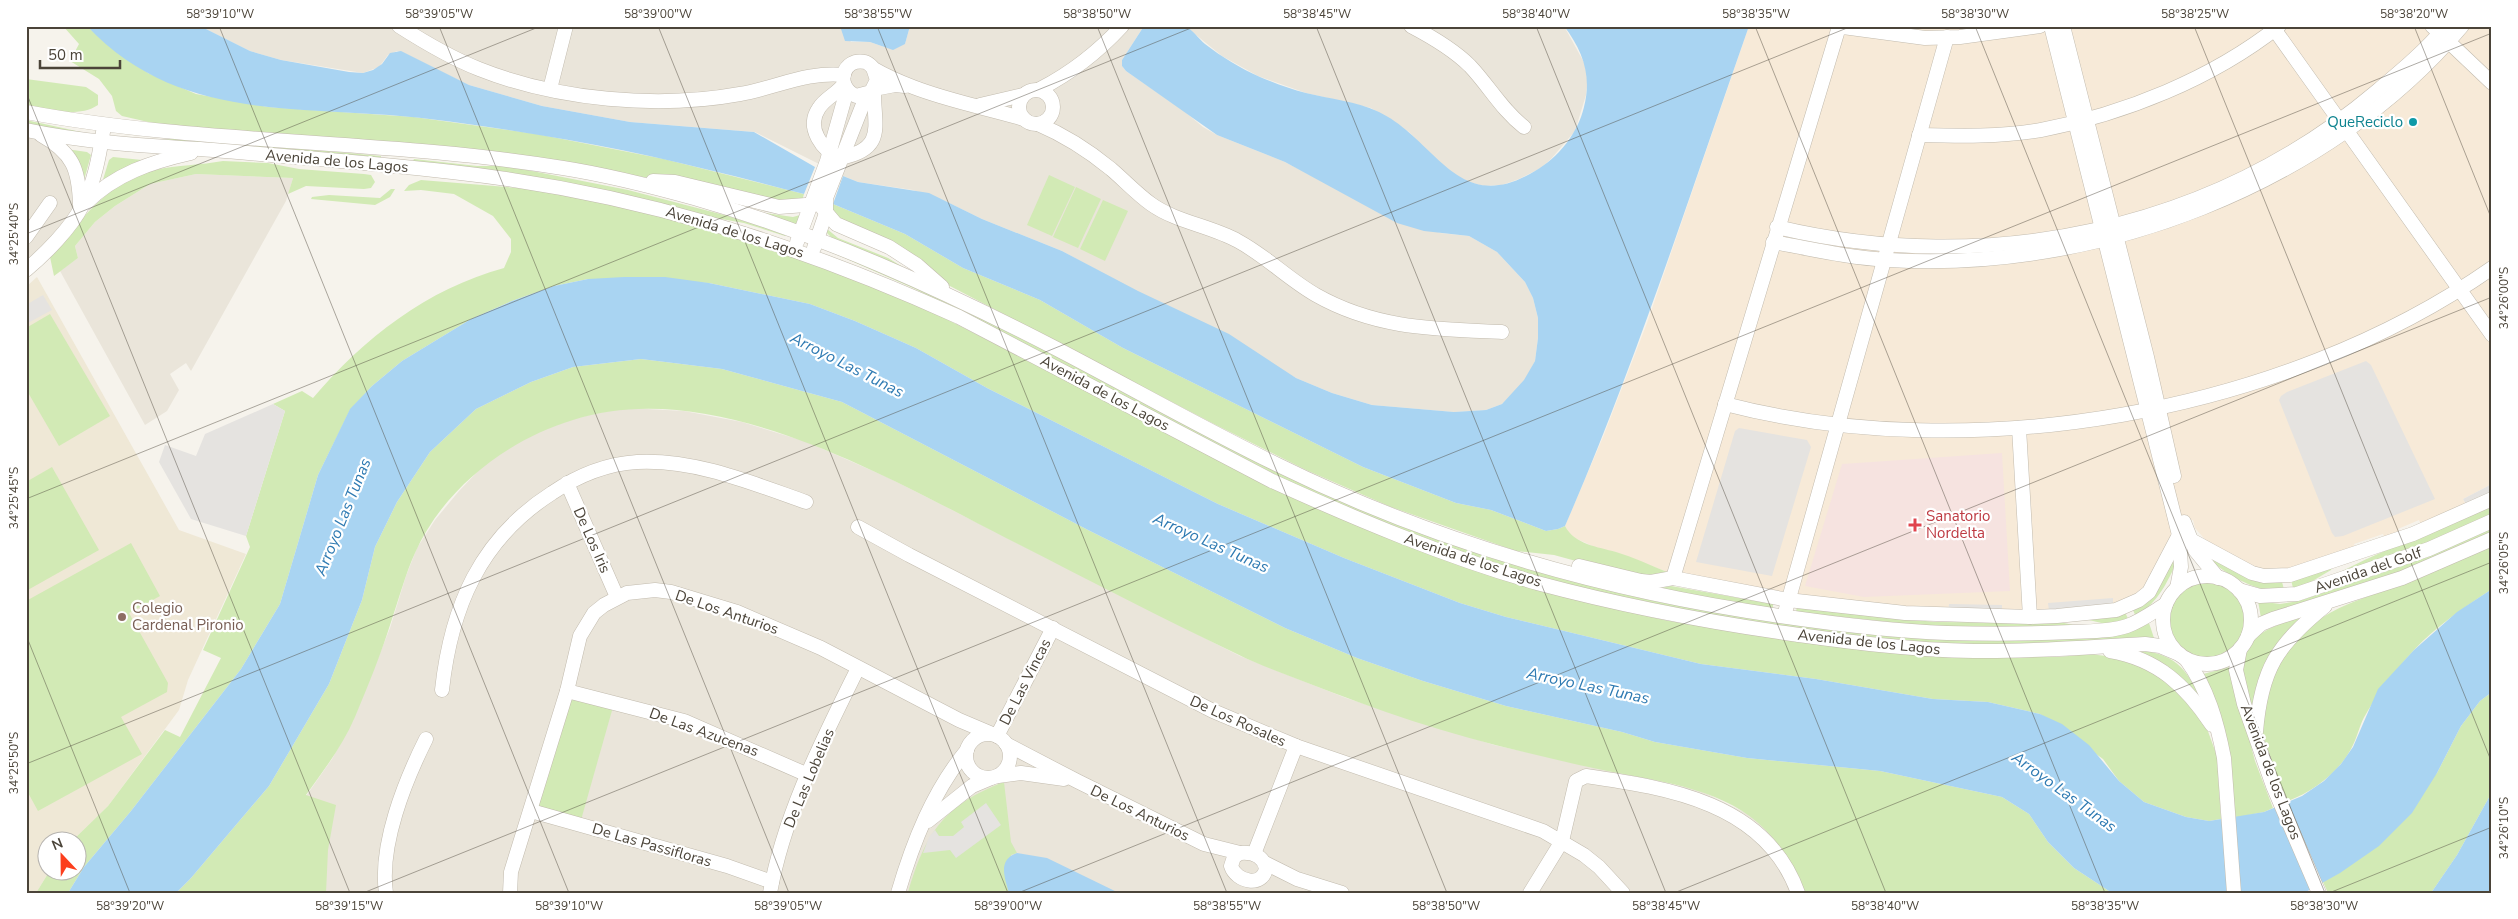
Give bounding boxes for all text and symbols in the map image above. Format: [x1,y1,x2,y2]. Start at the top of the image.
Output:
text: 58°39'10"W [186,6,254,22]
text: 58°39'05"W [405,6,473,22]
text: 58°39'00"W [624,6,692,22]
text: 58°38'55"W [844,6,912,22]
text: 58°38'50"W [1063,6,1131,22]
text: 58°38'45"W [1283,6,1351,22]
text: 58°38'40"W [1502,6,1570,22]
text: 58°38'35"W [1722,6,1790,22]
text: 58°38'30"W [1941,6,2009,22]
text: 58°38'25"W [2161,6,2229,22]
text: 58°38'20"W [2380,6,2448,22]
scale bar [40,38,120,70]
text: 50 m [48,45,83,65]
place label: QueReciclo [2327,112,2403,132]
marker: QueReciclo [2407,116,2419,128]
street label: Avenida de los Lagos [265,145,409,177]
street label: Avenida de los Lagos [663,201,807,263]
text: 34°25'40"S [6,203,22,265]
text: 34°26'00"S [2496,267,2512,329]
water label: Arroyo Las Tunas [786,326,908,403]
street label: Avenida de los Lagos [1037,350,1173,436]
water label: Arroyo Las Tunas [309,455,377,580]
text: 34°25'45"S [6,467,22,529]
street label: De Los Iris [569,504,615,576]
place label: Sanatorio Nordelta [1926,506,1990,543]
water label: Arroyo Las Tunas [1149,507,1273,579]
marker: Sanatorio Nordelta [1908,518,1922,532]
street label: Avenida de los Lagos [1402,528,1544,592]
text: 34°26'05"S [2496,532,2512,594]
street label: Avenida del Golf [2312,542,2425,598]
street label: De Los Anturios [673,585,781,639]
place label: Colegio Cardenal Pironio [132,598,244,635]
marker: Colegio Cardenal Pironio [116,611,128,623]
street label: Avenida de los Lagos [1797,625,1941,659]
street label: De Las Vincas [995,635,1055,729]
water label: Arroyo Las Tunas [1524,662,1652,710]
street label: De Los Rosales [1187,691,1289,751]
street label: Avenida de los Lagos [2236,701,2306,843]
street label: De Las Azucenas [647,703,761,761]
street label: De Las Lobelias [779,725,839,831]
text: 34°25'50"S [6,732,22,794]
water label: Arroyo Las Tunas [2006,746,2121,838]
street label: De Los Anturios [1087,780,1193,846]
text: 34°26'10"S [2496,797,2512,859]
street label: De Las Passifloras [590,818,714,872]
north arrow [38,832,88,882]
text: N [49,834,66,855]
text: 58°39'20"W [96,898,164,914]
text: 58°39'15"W [315,898,383,914]
text: 58°39'10"W [535,898,603,914]
text: 58°39'05"W [754,898,822,914]
text: 58°39'00"W [974,898,1042,914]
text: 58°38'55"W [1193,898,1261,914]
text: 58°38'50"W [1412,898,1480,914]
text: 58°38'45"W [1632,898,1700,914]
text: 58°38'40"W [1851,898,1919,914]
text: 58°38'35"W [2071,898,2139,914]
text: 58°38'30"W [2290,898,2358,914]

